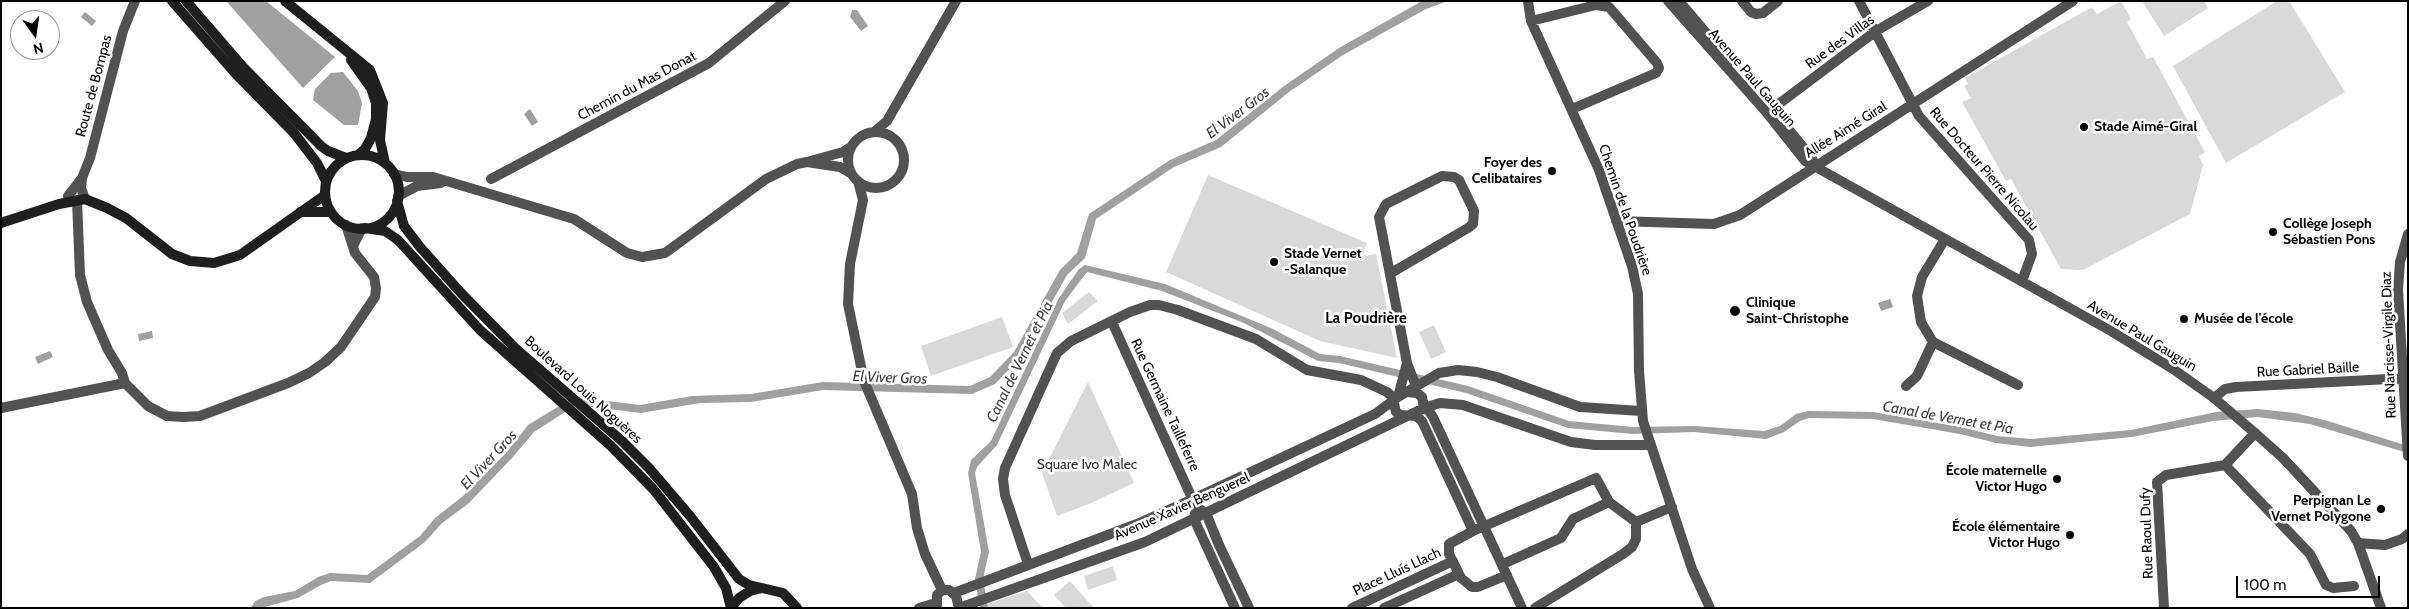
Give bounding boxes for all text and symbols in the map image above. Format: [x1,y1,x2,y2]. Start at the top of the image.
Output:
north arrow [10,10,60,60]
street label: Rue des Villas [1802,11,1878,73]
street label: Avenue Paul Gauguin [1705,26,1799,130]
street label: Route de Bompas [72,33,116,139]
text: N [31,39,45,59]
street label: Chemin du Mas Donat [575,48,699,124]
water label: El Viver Gros [1203,83,1273,143]
street label: Allée Aimé Giral [1802,98,1890,162]
street label: Rue Docteur Pierre Nicolau [1926,104,2042,234]
place label: Stade Aimé-Giral [2094,119,2197,135]
marker: Stade Aimé-Giral [2078,121,2090,133]
street label: Chemin de la Poudrière [1595,142,1655,278]
place label: Foyer des Celibataires [1472,155,1542,188]
marker: Foyer des Celibataires [1546,165,1558,177]
place label: Collège Joseph Sébastien Pons [2283,216,2375,248]
marker: Collège Joseph Sébastien Pons [2267,226,2279,238]
place label: Stade Vernet -Salanque [1284,246,1362,278]
marker: Stade Vernet -Salanque [1268,256,1280,268]
street label: Rue Narcisse-Virgile Diaz [2378,271,2400,419]
place label: Clinique Saint-Christophe [1746,295,1849,328]
street label: Avenue Paul Gauguin [2084,297,2200,375]
water label: Canal de Vernet et Pia [983,299,1057,425]
marker: Clinique Saint-Christophe [1728,304,1742,318]
district label: La Poudrière [1325,310,1407,328]
place label: Musée de l'école [2194,311,2293,327]
marker: Musée de l'école [2178,313,2190,325]
street label: Boulevard Louis Noguères [521,333,645,447]
street label: Rue Germaine Tailleferre [1127,336,1203,474]
street label: Rue Gabriel Baille [2256,359,2360,381]
water label: El Viver Gros [852,368,928,388]
water label: Canal de Vernet et Pia [1881,398,2015,438]
water label: El Viver Gros [457,427,521,493]
park label: Square Ivo Malec [1037,457,1137,473]
place label: École maternelle Victor Hugo [1946,463,2047,496]
street label: Avenue Xavier Benguerel [1112,470,1252,544]
marker: École maternelle Victor Hugo [2051,473,2063,485]
street label: Rue Raoul Dufy [2137,487,2157,579]
place label: Perpignan Le Vernet Polygone [2271,493,2371,526]
marker: Perpignan Le Vernet Polygone [2375,503,2387,515]
place label: École élémentaire Victor Hugo [1952,519,2060,552]
marker: École élémentaire Victor Hugo [2064,529,2076,541]
street label: Place Lluís Llach [1350,544,1444,600]
scale bar [2239,566,2383,598]
text: 100 m [2244,576,2286,594]

